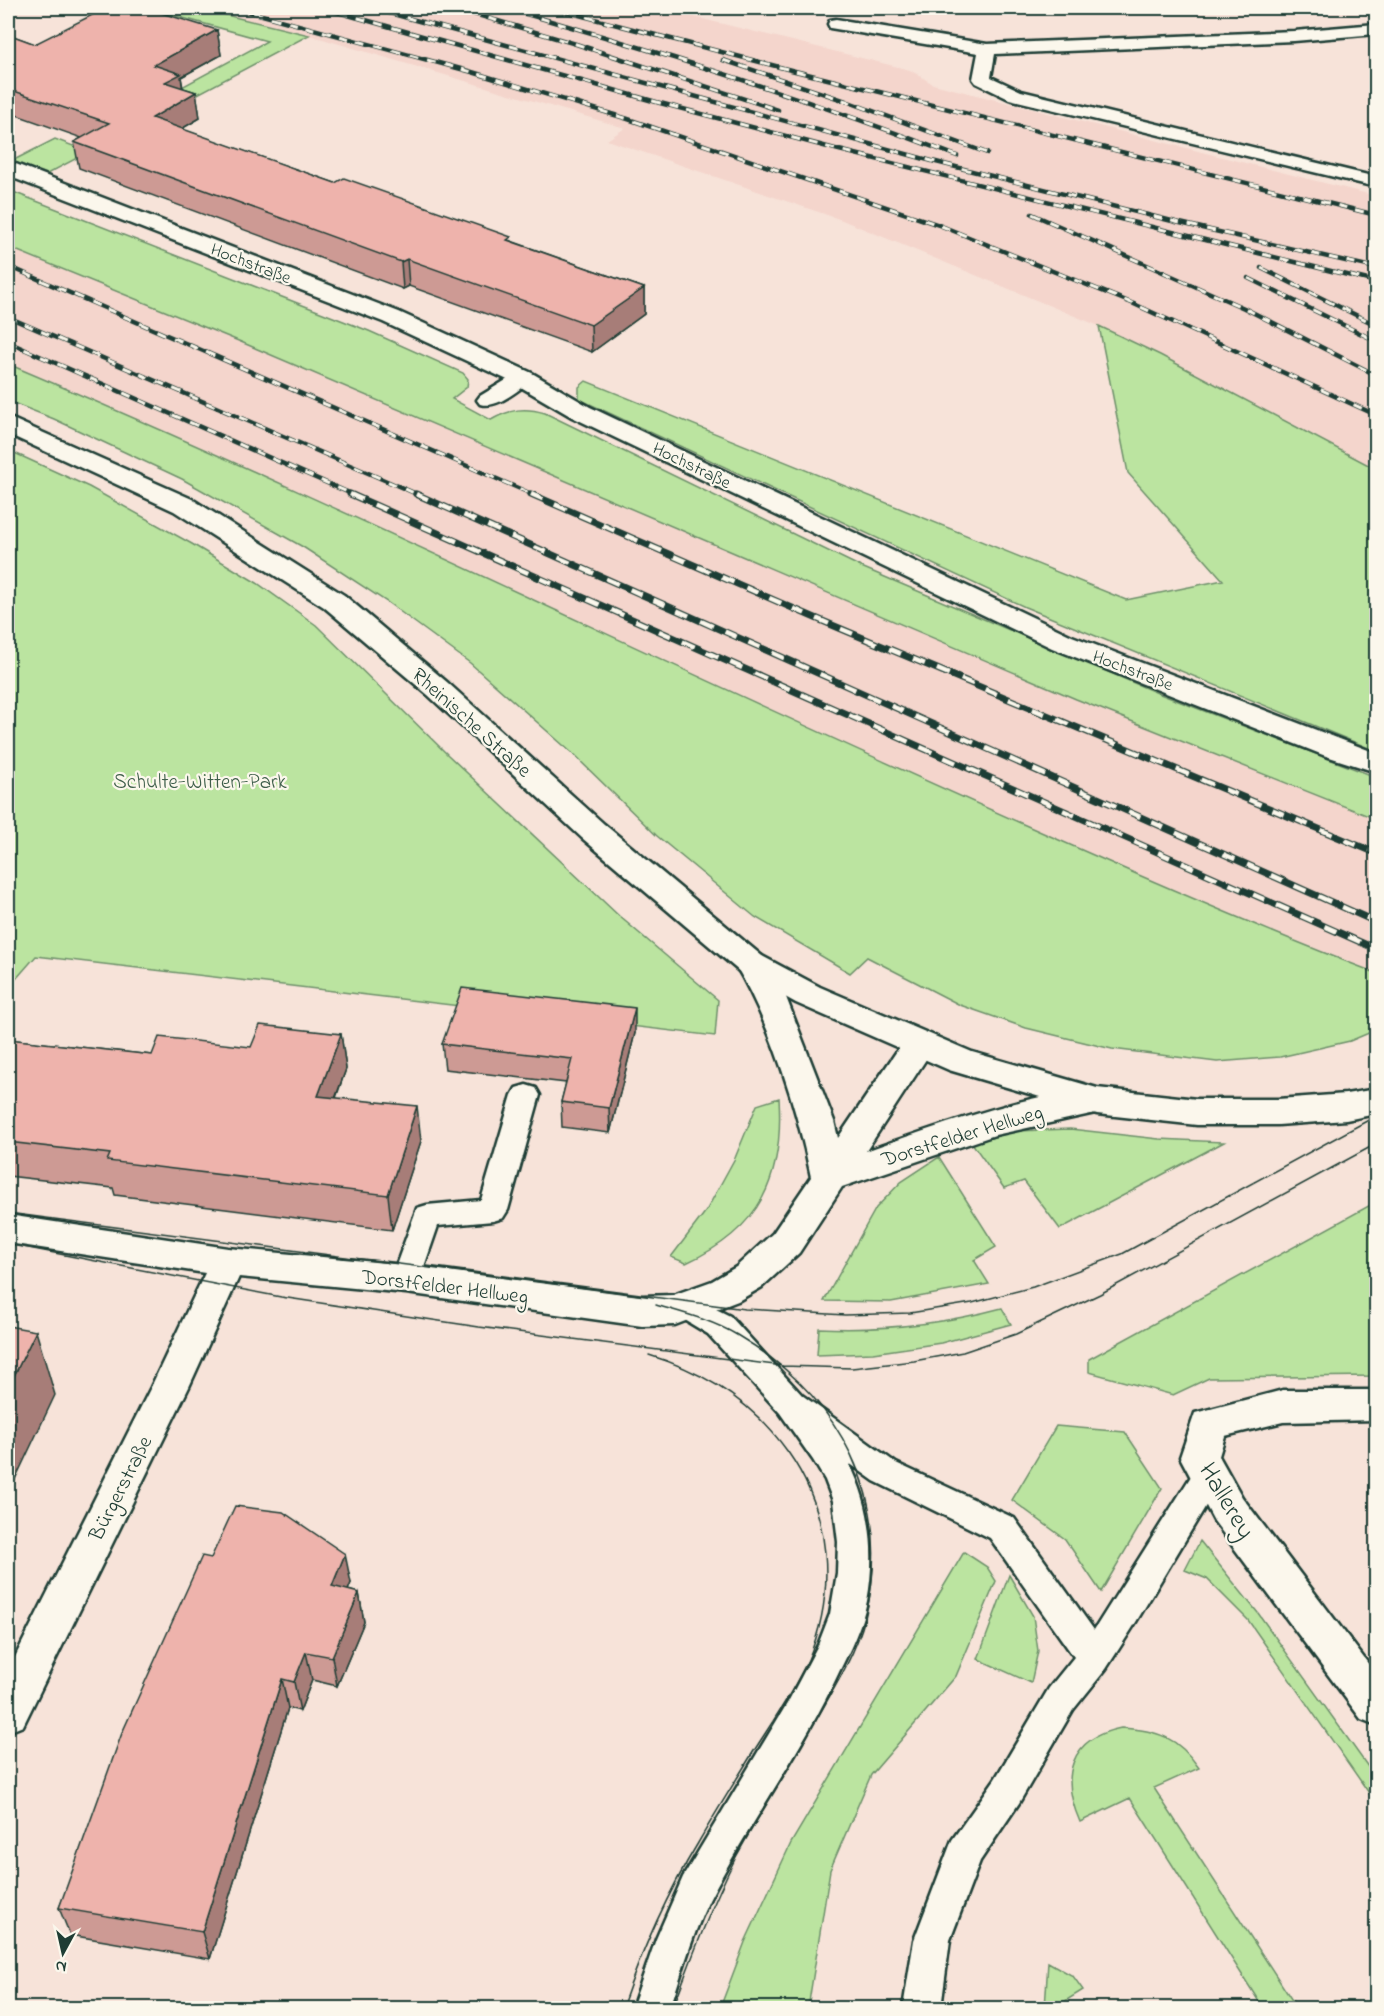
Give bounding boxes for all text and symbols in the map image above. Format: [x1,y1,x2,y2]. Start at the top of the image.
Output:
street label: Hochstraße [206,238,295,292]
street label: Hochstraße [648,437,736,497]
street label: Hochstraße [1088,645,1177,699]
street label: Rheinische Straße [404,661,538,786]
park label: Schulte-Witten-Park [113,768,287,798]
street label: Dorstfelder Hellweg [877,1098,1048,1178]
street label: Dorstfelder Hellweg [359,1263,530,1315]
street label: Bürgerstraße [82,1431,163,1548]
street label: Hallerey [1188,1456,1263,1547]
north arrow [33,1923,93,1983]
text: N [54,1953,68,1979]

